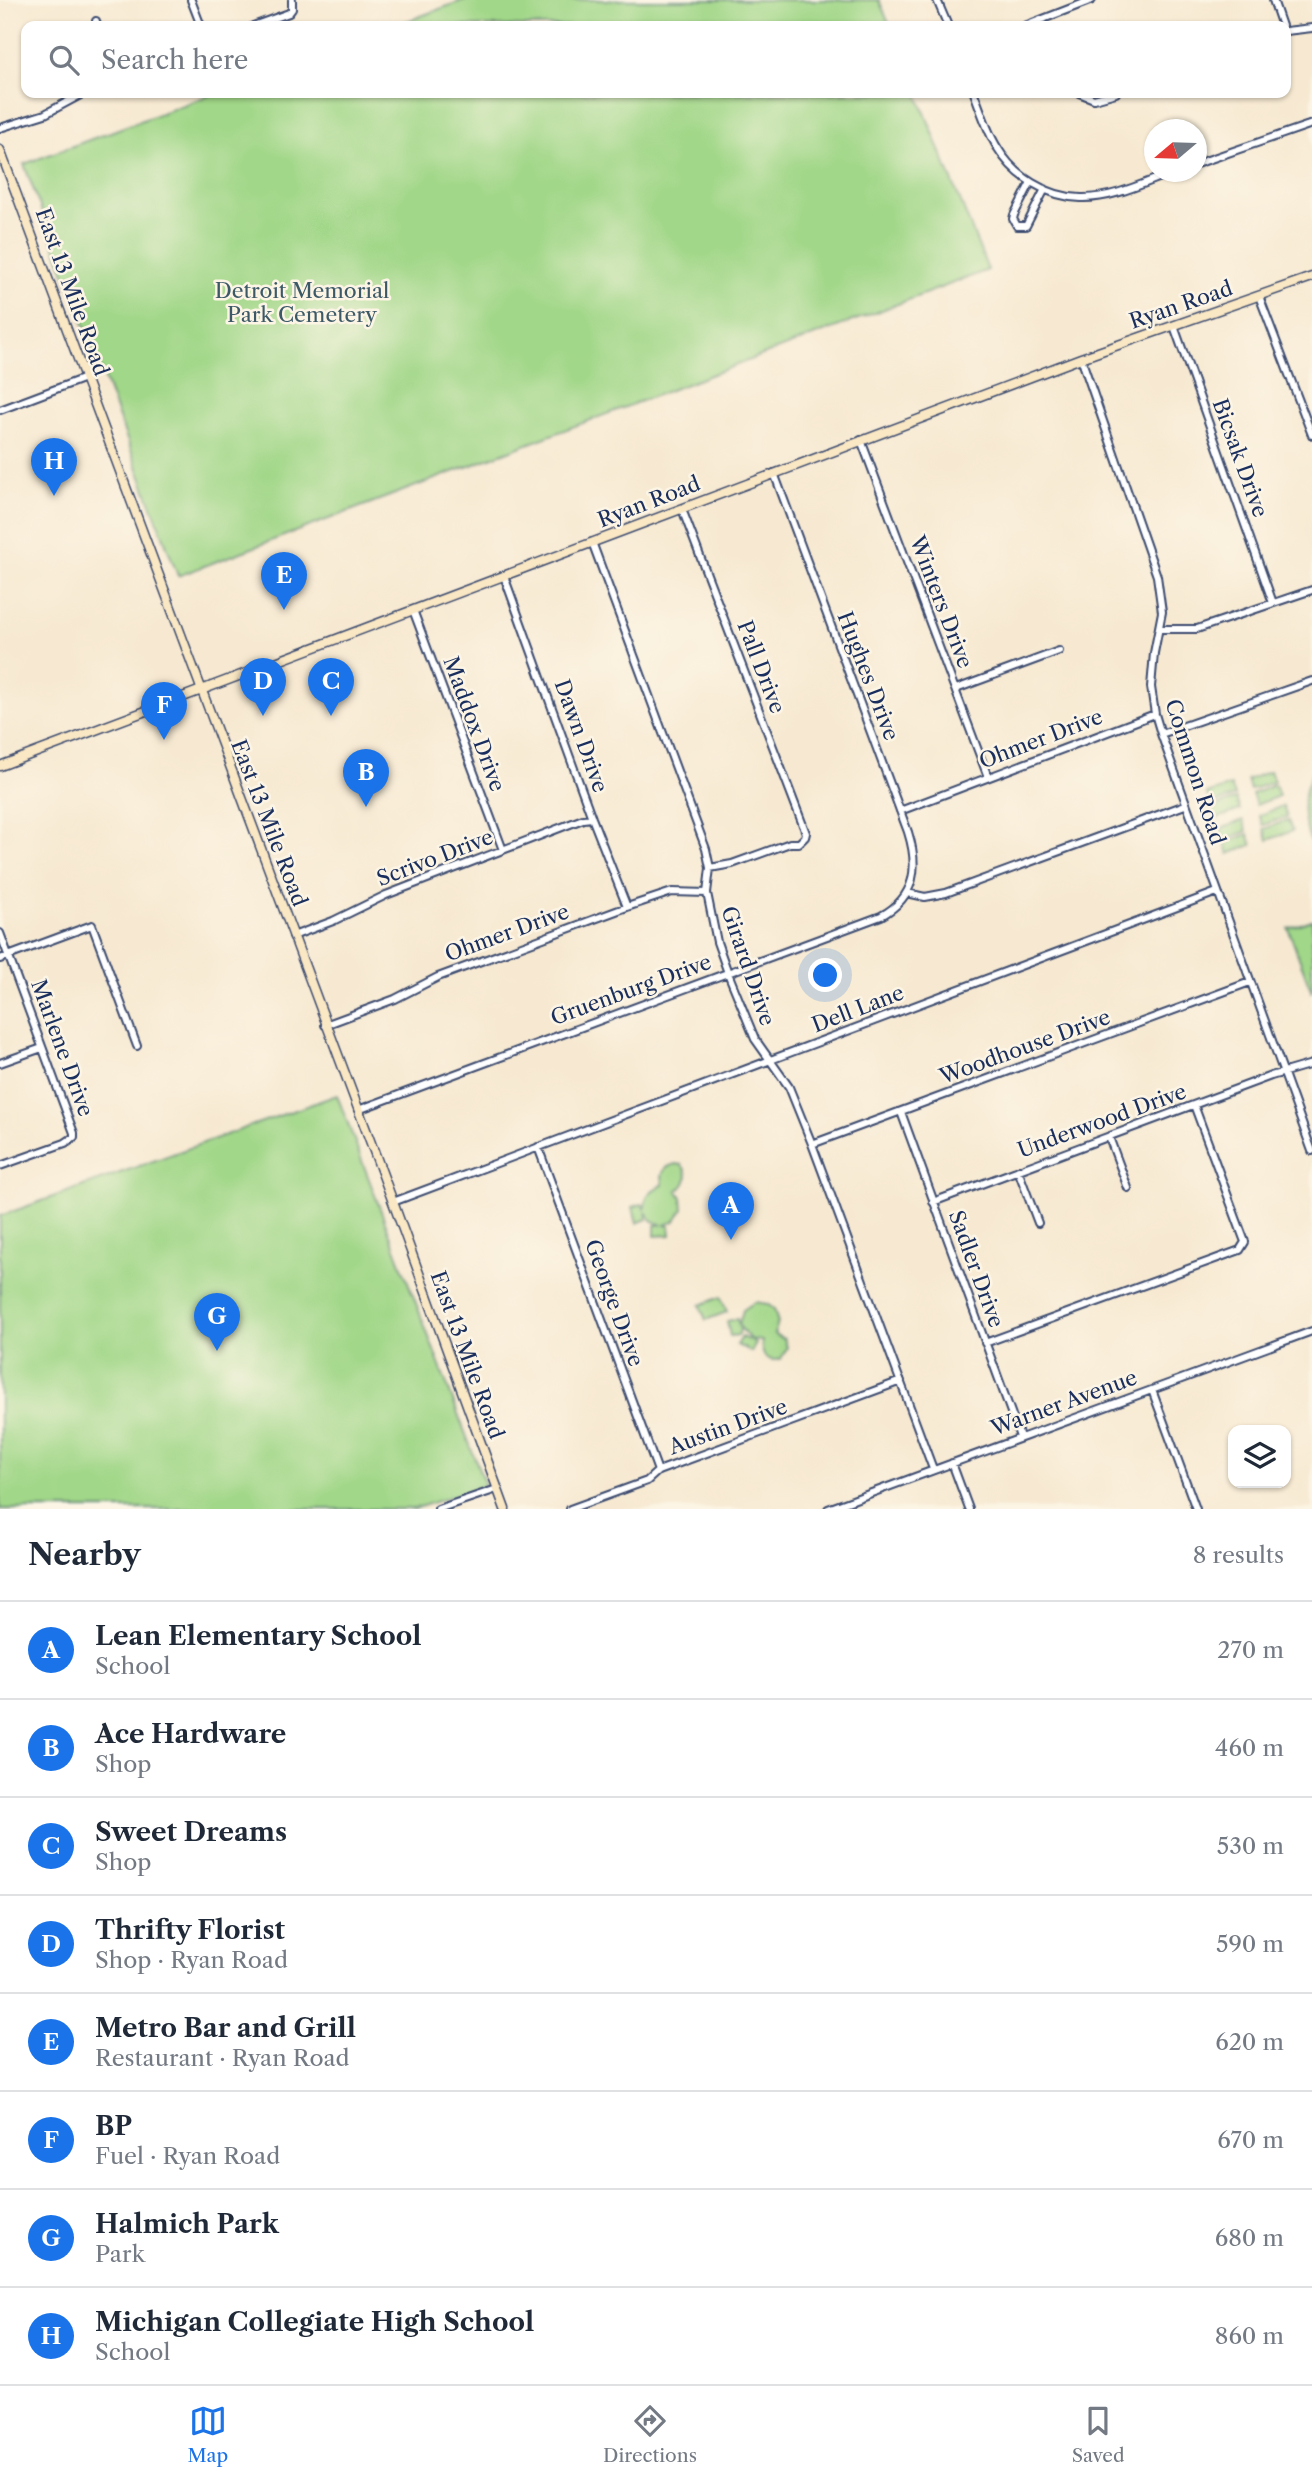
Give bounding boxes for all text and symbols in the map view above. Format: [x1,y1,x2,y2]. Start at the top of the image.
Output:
search box [21,21,1291,98]
icon: search [45,41,83,79]
text: Search here [101,44,248,76]
north arrow [1144,119,1207,182]
street label: East 13 Mile Road [31,205,115,379]
street label: Ryan Road [1126,275,1236,334]
park label: Detroit Memorial Park Cemetery [215,278,389,327]
street label: Bicsak Drive [1207,395,1273,520]
pin: H [31,438,77,496]
street label: Ryan Road [594,471,704,532]
street label: Winters Drive [904,531,978,672]
pin: E [261,552,307,610]
street label: Hughes Drive [832,608,904,744]
street label: Pall Drive [732,617,791,717]
street label: Maddox Drive [438,653,511,795]
pin: D [240,658,286,716]
pin: C [308,658,354,716]
street label: Dawn Drive [550,676,613,796]
pin: F [141,682,187,740]
street label: Common Road [1160,696,1231,848]
street label: Ohmer Drive [976,704,1106,774]
street label: East 13 Mile Road [226,736,313,910]
pin: B [343,749,389,807]
street label: Scrivo Drive [373,824,496,891]
street label: Ohmer Drive [441,898,572,967]
street label: Girard Drive [716,903,781,1029]
street label: Gruenburg Drive [547,949,715,1030]
your location [808,958,842,992]
street label: Marlene Drive [26,976,99,1120]
street label: Dell Lane [808,980,907,1038]
street label: Woodhouse Drive [935,1004,1114,1089]
street label: Underwood Drive [1014,1078,1190,1163]
pin: A [708,1182,754,1240]
street label: Sadler Drive [944,1207,1009,1331]
street label: George Drive [580,1236,649,1370]
street label: East 13 Mile Road [426,1268,510,1442]
pin: G [194,1293,240,1351]
street label: Warner Avenue [986,1364,1140,1441]
street label: Austin Drive [664,1394,791,1460]
map controls [1228,1425,1291,1488]
button: layers [1228,1425,1291,1488]
text: Nearby [28,1536,141,1573]
text: 8 results [1193,1541,1284,1569]
text: Lean Elementary School [95,1620,422,1652]
text: A [42,1636,60,1664]
text: 270 m [1217,1636,1284,1664]
text: School [95,1652,170,1680]
text: Ace Hardware [95,1718,286,1750]
text: B [42,1734,60,1762]
text: 460 m [1215,1734,1284,1762]
text: Shop [95,1750,151,1778]
text: Sweet Dreams [95,1816,287,1848]
text: C [42,1832,60,1860]
text: 530 m [1217,1832,1284,1860]
text: Shop [95,1848,151,1876]
text: Thrifty Florist [95,1914,285,1946]
text: D [41,1930,61,1958]
text: 590 m [1216,1930,1284,1958]
text: Shop · Ryan Road [95,1946,288,1974]
text: Metro Bar and Grill [95,2012,356,2044]
text: E [43,2028,59,2056]
text: 620 m [1215,2028,1284,2056]
text: Restaurant · Ryan Road [95,2044,350,2072]
text: BP [95,2110,132,2142]
text: F [43,2126,59,2154]
text: 670 m [1217,2126,1284,2154]
text: Fuel · Ryan Road [95,2142,280,2170]
text: Halmich Park [95,2208,279,2240]
text: G [41,2224,61,2252]
text: 680 m [1215,2224,1284,2252]
text: Park [95,2240,145,2268]
text: Michigan Collegiate High School [95,2306,534,2338]
text: H [41,2322,62,2350]
text: 860 m [1215,2322,1284,2350]
text: School [95,2338,170,2366]
tab: Map [187,2402,228,2467]
tab: Directions [603,2402,697,2467]
tab: Saved [1072,2402,1125,2467]

